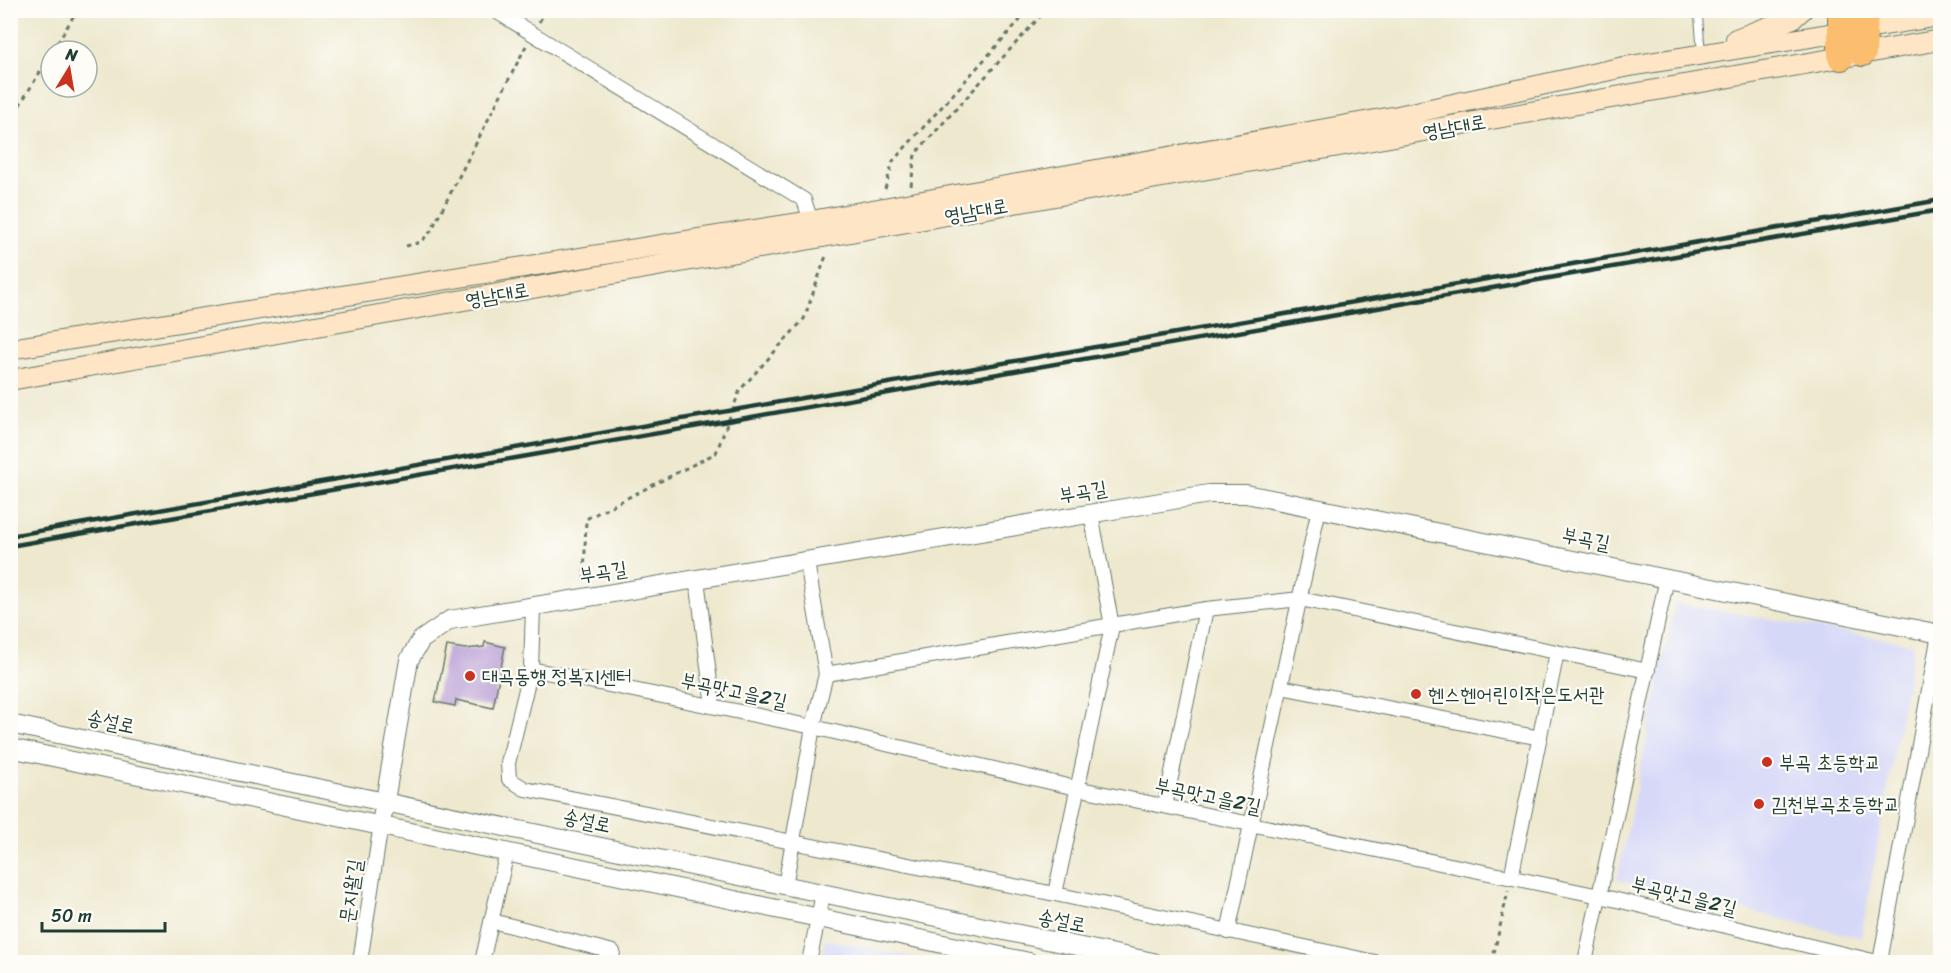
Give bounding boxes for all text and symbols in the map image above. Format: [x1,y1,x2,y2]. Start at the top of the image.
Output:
north arrow [39,39,99,99]
text: N [63,39,81,70]
street label: 영남대로 [1419,104,1489,150]
street label: 영남대로 [941,188,1011,234]
street label: 영남대로 [462,272,532,318]
street label: 부곡길 [1056,471,1110,513]
street label: 부곡길 [1559,517,1613,561]
street label: 부곡길 [576,551,630,593]
place label: 대곡동행 정복지센터 [482,659,632,694]
street label: 부곡맛고을2길 [677,663,791,719]
marker: 대곡동행 정복지센터 [463,669,477,683]
place label: 헨스헨어린이작은도서관 [1428,677,1605,712]
marker: 헨스헨어린이작은도서관 [1409,687,1423,701]
street label: 송설로 [84,700,138,744]
place label: 부곡 초등학교 [1779,745,1881,780]
marker: 부곡 초등학교 [1760,755,1774,769]
street label: 부곡맛고을2길 [1151,768,1265,824]
place label: 김천부곡초등학교 [1771,787,1900,822]
marker: 김천부곡초등학교 [1752,797,1766,811]
street label: 송설로 [560,799,614,843]
street label: 문지왈길 [329,857,373,925]
street label: 부곡맛고을2길 [1627,866,1741,926]
scale bar [42,895,165,933]
street label: 송설로 [1035,899,1089,943]
text: 50 m [51,900,92,932]

